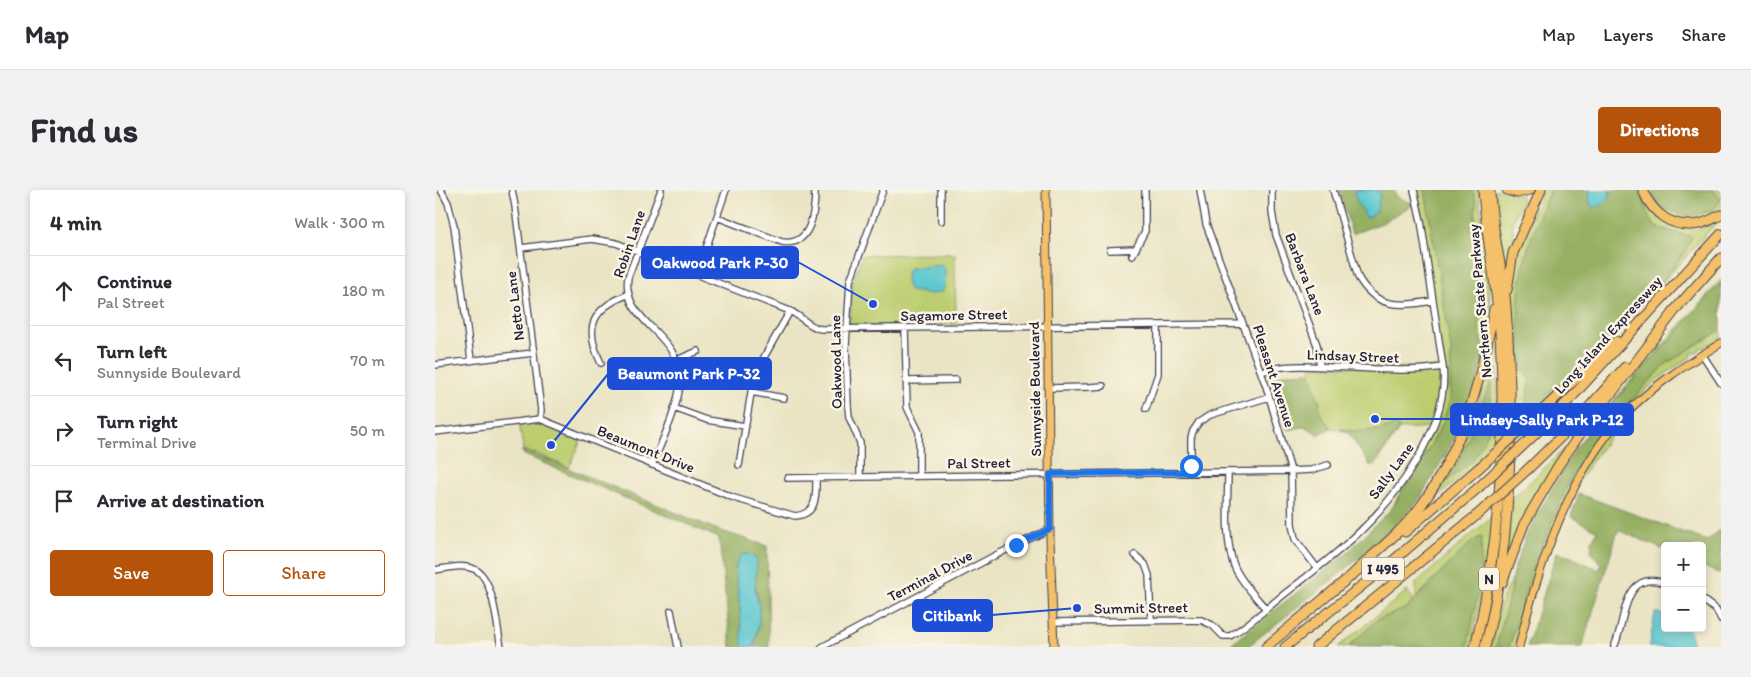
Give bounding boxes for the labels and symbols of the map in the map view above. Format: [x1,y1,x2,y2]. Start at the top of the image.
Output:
street label: Robin Lane [609,208,649,280]
street label: Northern State Parkway [1464,223,1496,379]
street label: Barbara Lane [1281,230,1329,318]
callout: Oakwood Park P-30 [642,247,798,278]
text: Oakwood Park P-30 [652,253,788,272]
street label: Netto Lane [502,270,528,342]
street label: Long Island Expressway [1550,272,1666,398]
street label: Sagamore Street [900,305,1008,325]
street label: Oakwood Lane [826,315,846,409]
street label: Sunnyside Boulevard [1025,321,1045,457]
street label: Pleasant Avenue [1249,322,1299,430]
street label: Lindsay Street [1306,345,1400,367]
callout: Beaumont Park P-32 [608,358,771,389]
text: Beaumont Park P-32 [618,364,761,383]
callout: Lindsey-Sally Park P-12 [1451,404,1633,435]
text: Lindsey-Sally Park P-12 [1461,410,1624,430]
street label: Beaumont Drive [595,421,697,477]
street label: Sally Lane [1364,439,1418,503]
street label: Pal Street [947,453,1011,473]
route start [1180,455,1203,478]
route end [1005,534,1028,557]
street label: Terminal Drive [885,546,975,606]
road number: I 495 [1362,558,1404,580]
road number: N [1479,568,1499,590]
street label: Summit Street [1094,598,1189,618]
callout: Citibank [913,600,992,631]
text: Citibank [923,606,982,625]

